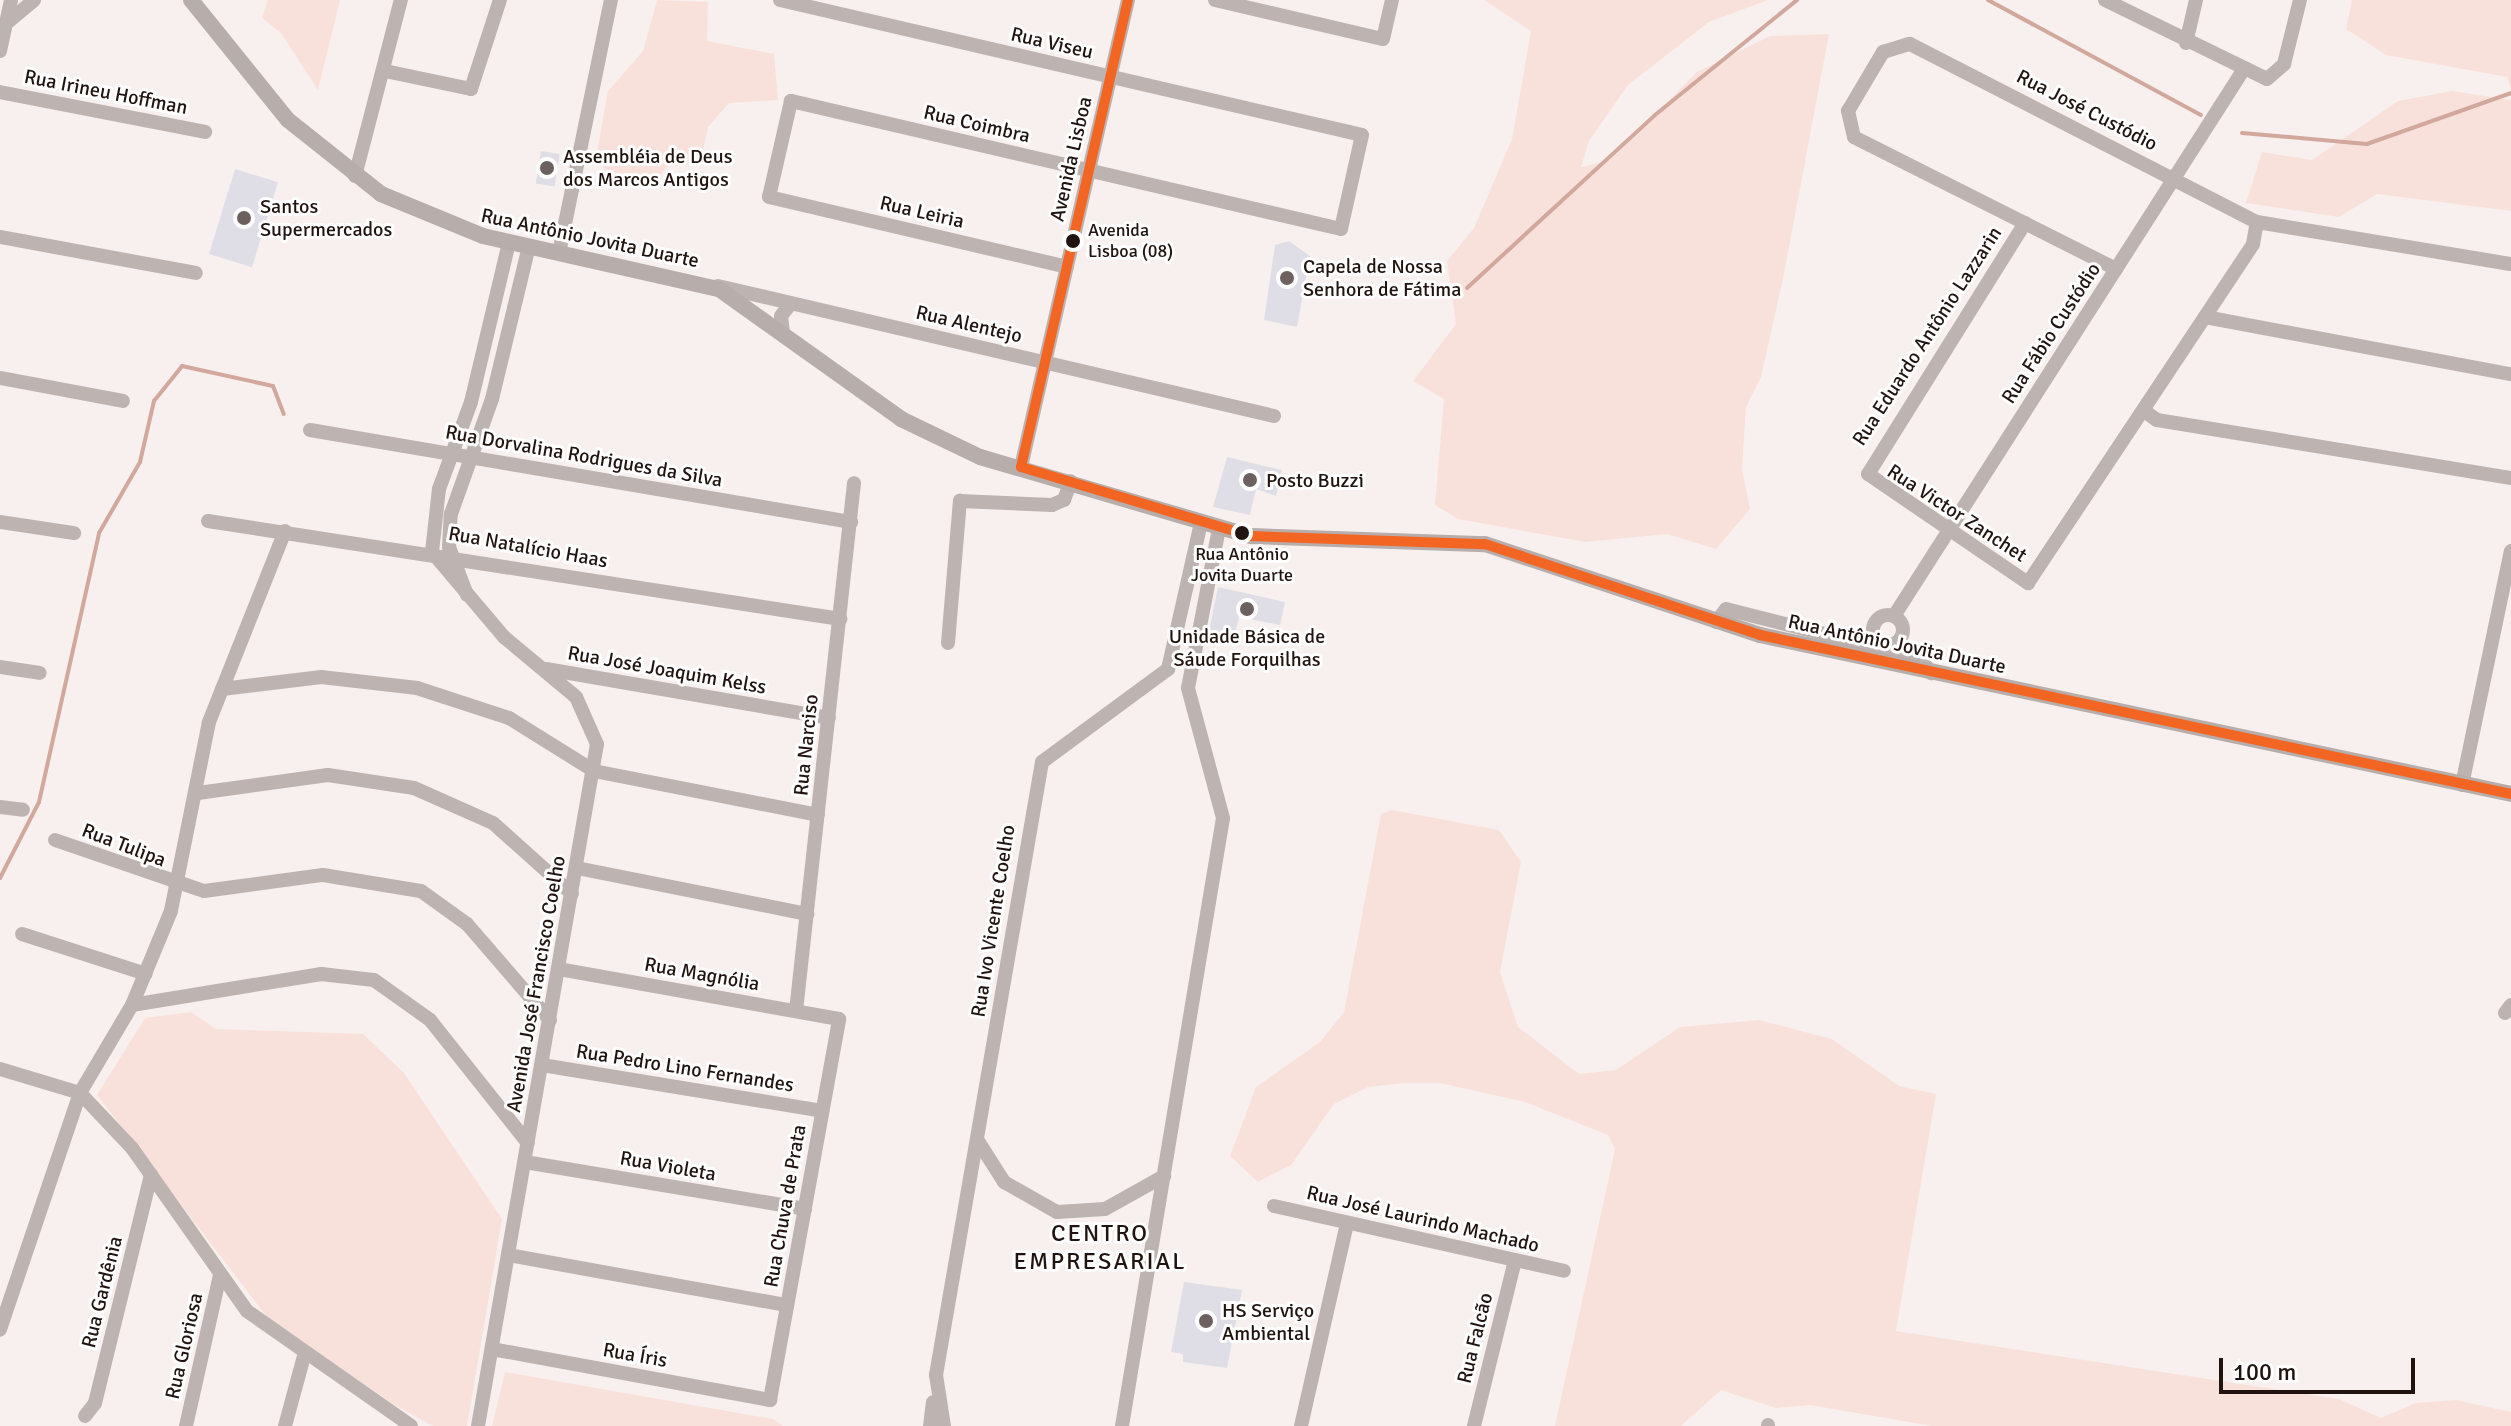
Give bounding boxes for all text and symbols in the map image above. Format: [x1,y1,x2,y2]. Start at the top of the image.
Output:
street label: Rua Viseu [1009,22,1095,64]
street label: Rua Irineu Hoffman [22,64,190,120]
street label: Rua José Custódio [2013,64,2161,156]
street label: Avenida Lisboa [1045,94,1097,224]
street label: Rua Coimbra [921,100,1033,148]
place label: Assembléia de Deus dos Marcos Antigos [563,144,733,191]
marker: Assembléia de Deus dos Marcos Antigos [538,159,556,177]
street label: Rua Leiria [878,191,966,233]
place label: Santos Supermercados [260,194,392,241]
street label: Rua Antônio Jovita Duarte [479,203,701,273]
marker: Santos Supermercados [235,209,253,227]
place label: Avenida Lisboa (08) [1088,220,1173,262]
street label: Rua Eduardo Antônio Lazzarin [1847,222,2007,450]
marker: Avenida Lisboa (08) [1065,233,1081,249]
place label: Capela de Nossa Senhora de Fátima [1303,254,1461,301]
street label: Rua Fábio Custódio [1997,258,2105,408]
marker: Capela de Nossa Senhora de Fátima [1278,269,1296,287]
street label: Rua Alentejo [913,300,1025,348]
street label: Rua Dorvalina Rodrigues da Silva [443,420,725,492]
street label: Rua Victor Zanchet [1883,459,2031,567]
place label: Posto Buzzi [1266,468,1364,492]
marker: Posto Buzzi [1241,471,1259,489]
street label: Rua Natalício Haas [447,521,609,573]
marker: Rua Antônio Jovita Duarte [1234,525,1250,541]
place label: Rua Antônio Jovita Duarte [1191,544,1293,586]
marker: Unidade Básica de Sáude Forquilhas [1236,598,1258,620]
street label: Rua Antônio Jovita Duarte [1786,609,2008,679]
place label: Unidade Básica de Sáude Forquilhas [1169,624,1325,671]
street label: Rua José Joaquim Kelss [566,641,768,699]
street label: Rua Narciso [789,693,823,797]
street label: Rua Tulipa [79,818,169,872]
street label: Rua Ivo Vicente Coelho [966,823,1020,1019]
street label: Avenida José Francisco Coelho [502,854,570,1114]
street label: Rua Magnólia [643,952,761,996]
street label: Rua Pedro Lino Fernandes [574,1039,796,1097]
street label: Rua Chuva de Prata [759,1123,811,1289]
street label: Rua Violeta [618,1146,718,1186]
street label: Rua José Laurindo Machado [1304,1181,1542,1257]
district label: CENTRO EMPRESARIAL [1013,1220,1187,1276]
street label: Rua Gardênia [77,1234,127,1350]
street label: Rua Gloriosa [160,1290,208,1402]
street label: Rua Falcão [1452,1290,1498,1386]
place label: HS Serviço Ambiental [1222,1298,1314,1345]
marker: HS Serviço Ambiental [1197,1312,1215,1330]
street label: Rua Íris [601,1338,669,1372]
scale bar [2223,1342,2419,1392]
text: 100 m [2233,1357,2296,1387]

